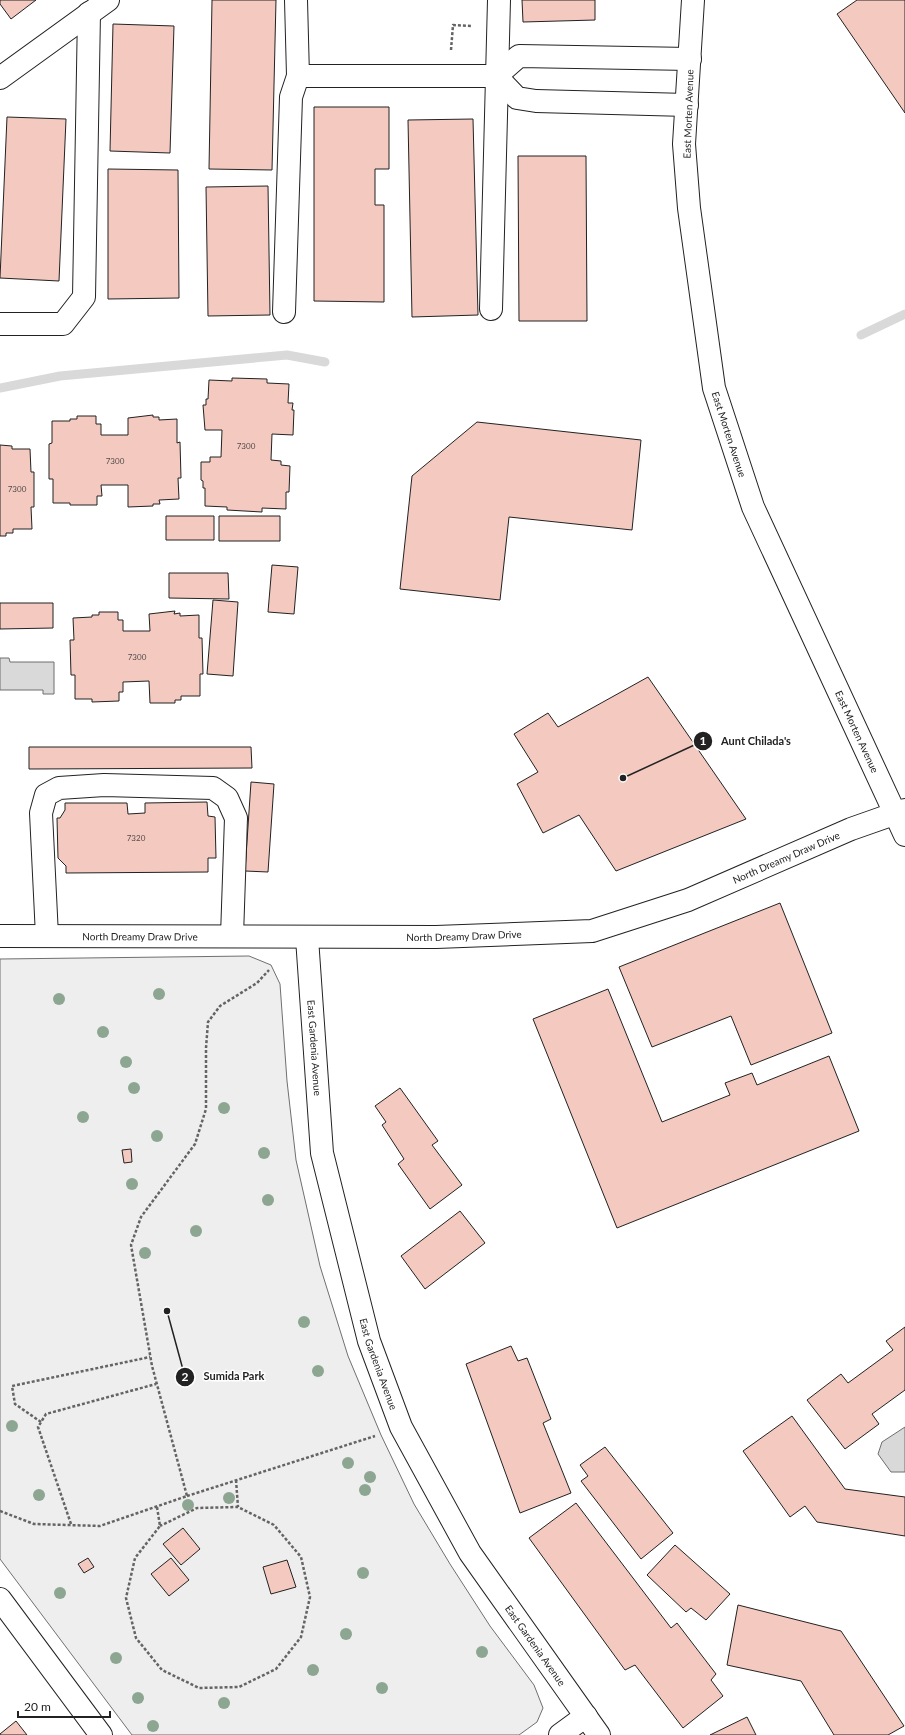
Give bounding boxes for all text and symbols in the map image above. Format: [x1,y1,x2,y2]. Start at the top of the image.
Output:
street label: East Morten Avenue [680,69,696,159]
street label: East Morten Avenue [710,390,749,479]
house number: 7300 [237,441,256,451]
house number: 7300 [106,456,125,466]
house number: 7300 [8,484,27,494]
house number: 7300 [128,652,147,662]
street label: East Morten Avenue [833,689,881,775]
callout: Aunt Chilada's [693,730,799,753]
text: 1 [700,733,707,748]
text: Aunt Chilada's [720,734,791,747]
street label: North Dreamy Draw Drive [731,829,841,886]
house number: 7320 [127,833,146,843]
street label: North Dreamy Draw Drive [406,928,522,943]
street label: North Dreamy Draw Drive [82,930,198,942]
street label: East Gardenia Avenue [305,999,324,1096]
street label: East Gardenia Avenue [358,1317,400,1411]
callout: Sumida Park [175,1365,272,1388]
text: 2 [182,1369,189,1384]
text: Sumida Park [204,1369,265,1382]
street label: East Gardenia Avenue [503,1603,568,1688]
scale bar [18,1693,110,1719]
text: 20 m [24,1699,51,1714]

